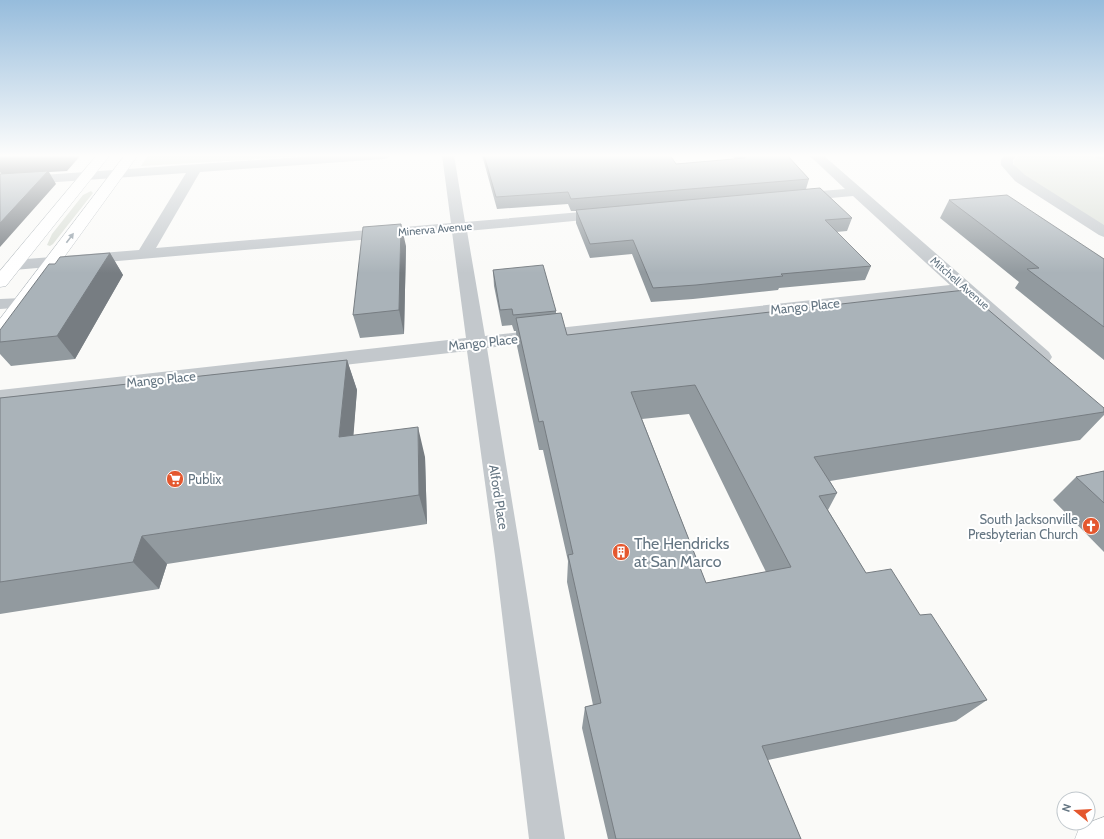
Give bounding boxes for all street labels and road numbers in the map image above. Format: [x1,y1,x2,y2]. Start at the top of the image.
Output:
street label: Minerva Avenue [397,219,473,239]
street label: Mitchell Avenue [927,253,993,313]
street label: Mango Place [770,294,841,318]
street label: Mango Place [448,330,519,354]
street label: Mango Place [126,367,197,391]
street label: Alford Place [486,463,512,531]

